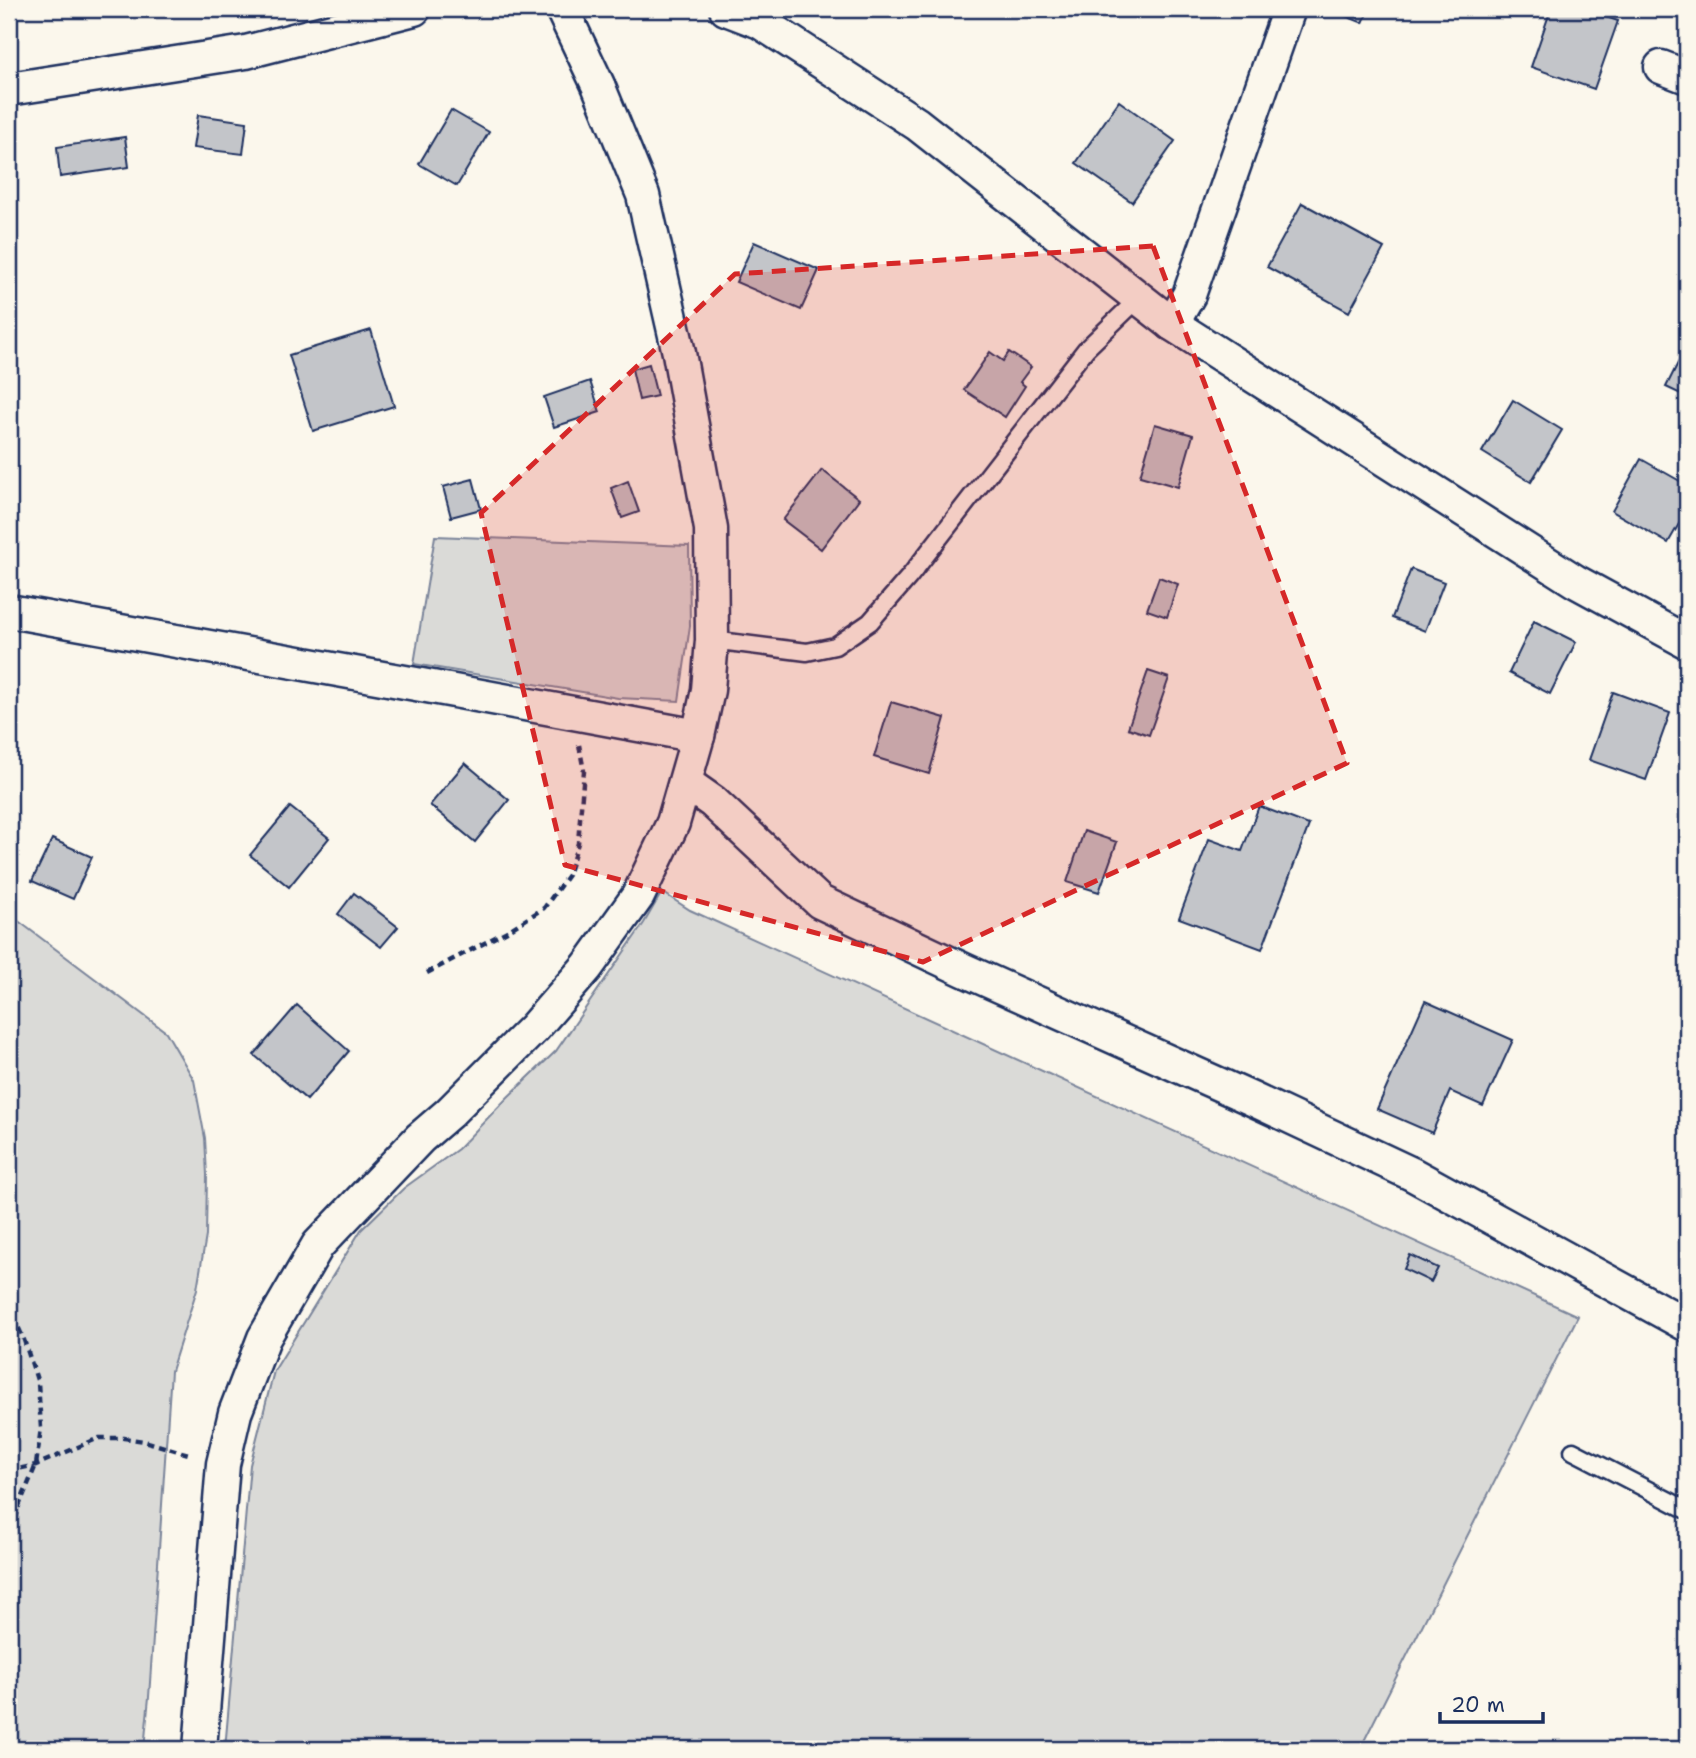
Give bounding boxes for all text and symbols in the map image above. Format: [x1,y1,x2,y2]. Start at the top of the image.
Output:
scale bar [1440,1681,1544,1725]
text: 20 m [1451,1691,1505,1719]

